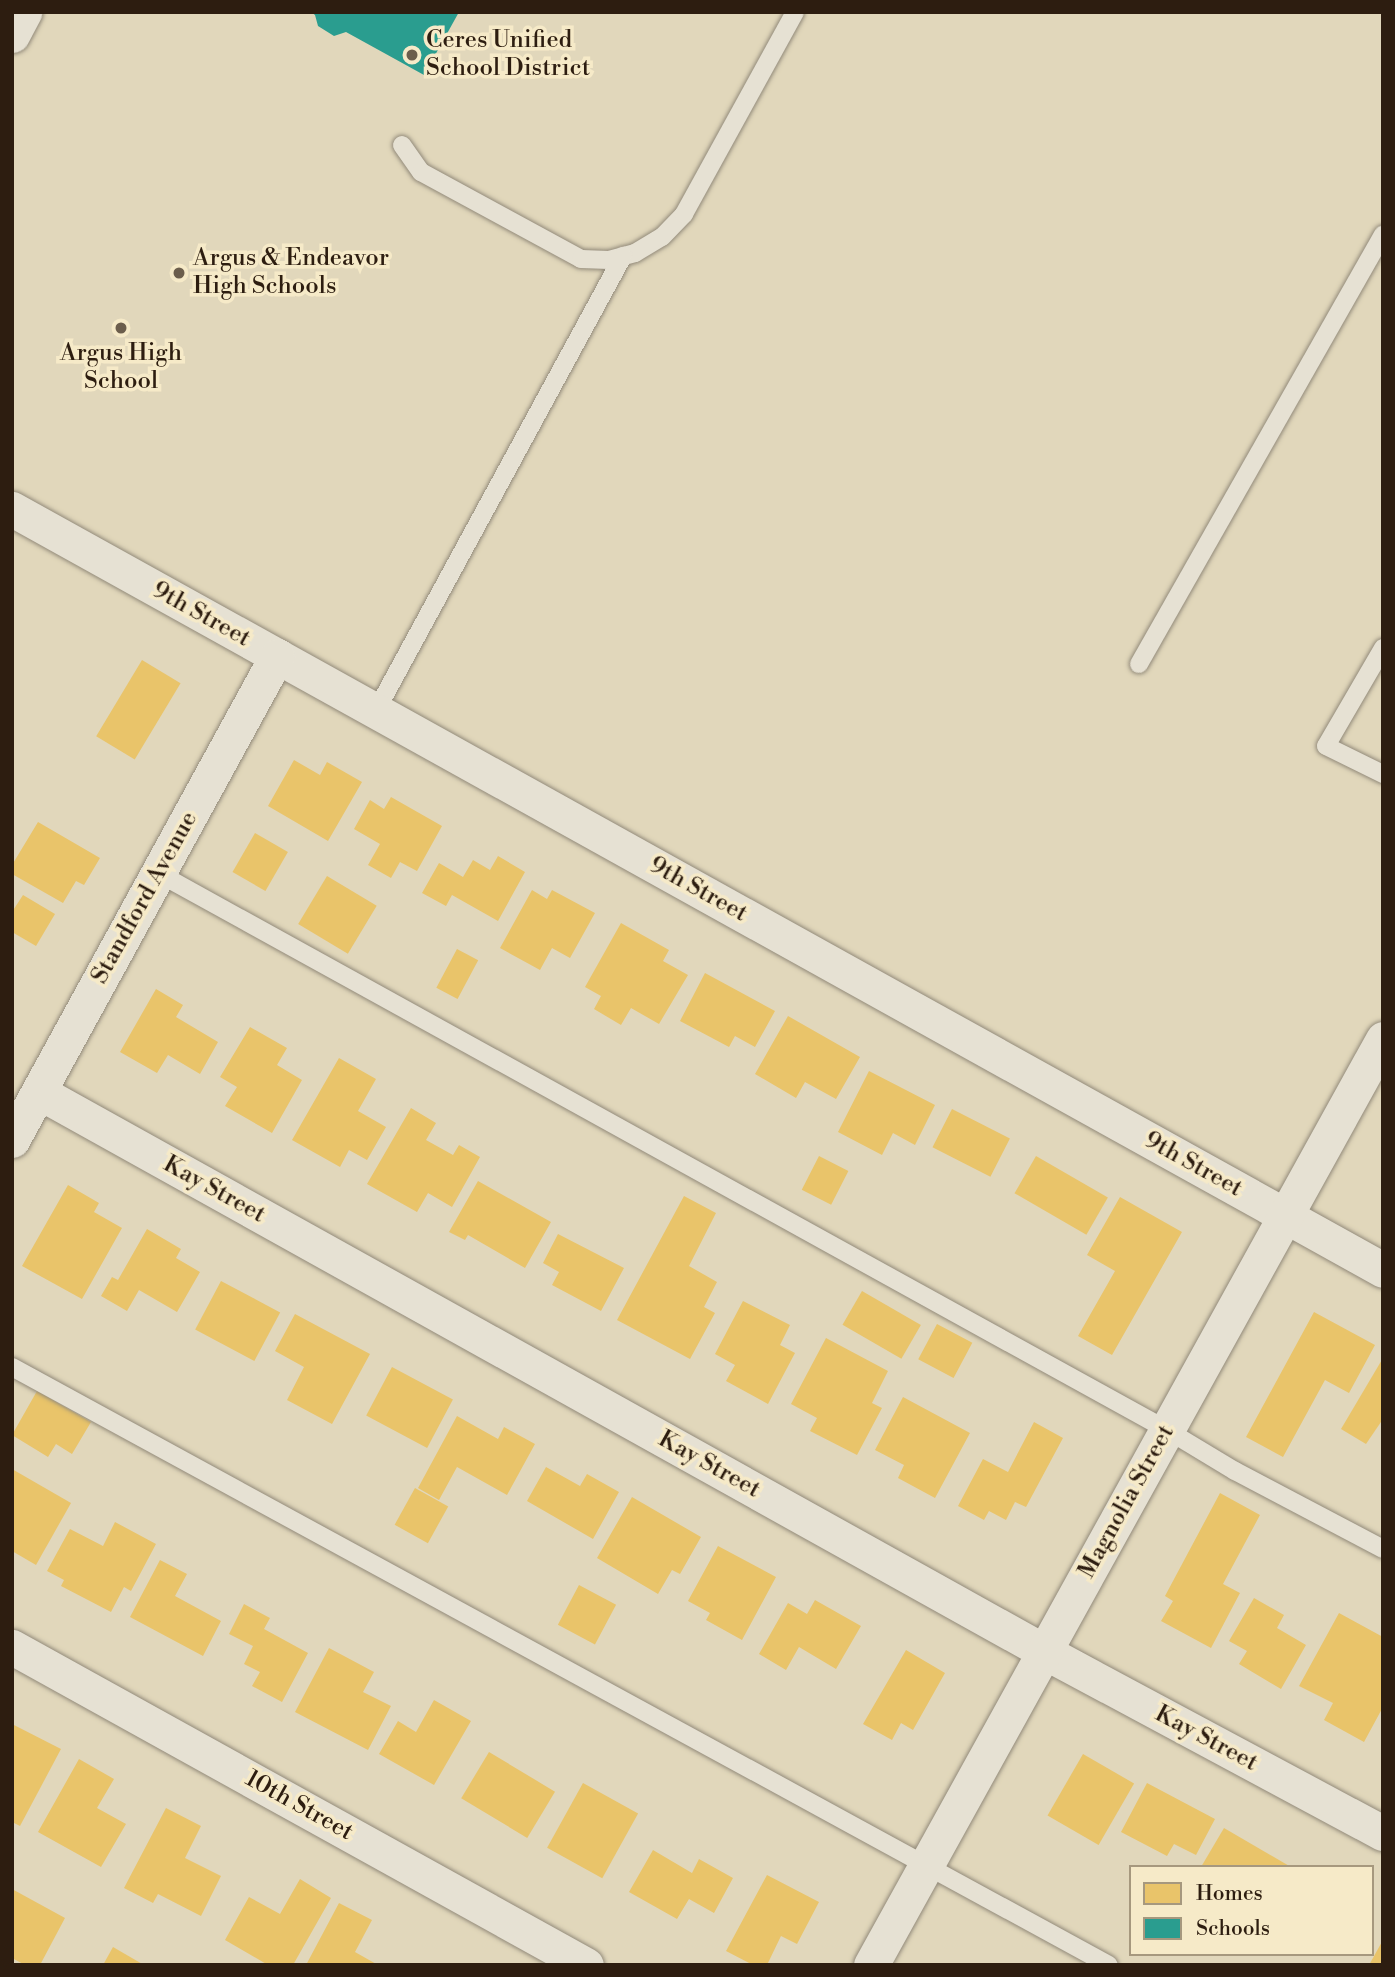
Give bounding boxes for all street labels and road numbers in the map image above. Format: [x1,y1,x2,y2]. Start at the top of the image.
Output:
street label: 9th Street [147,576,255,654]
street label: Standford Avenue [86,807,204,989]
street label: 9th Street [644,851,752,929]
street label: 9th Street [1139,1126,1247,1204]
street label: Kay Street [158,1150,270,1230]
street label: Magnolia Street [1073,1420,1181,1584]
street label: Kay Street [653,1425,765,1505]
street label: Kay Street [1150,1700,1262,1778]
street label: 10th Street [240,1765,358,1847]

